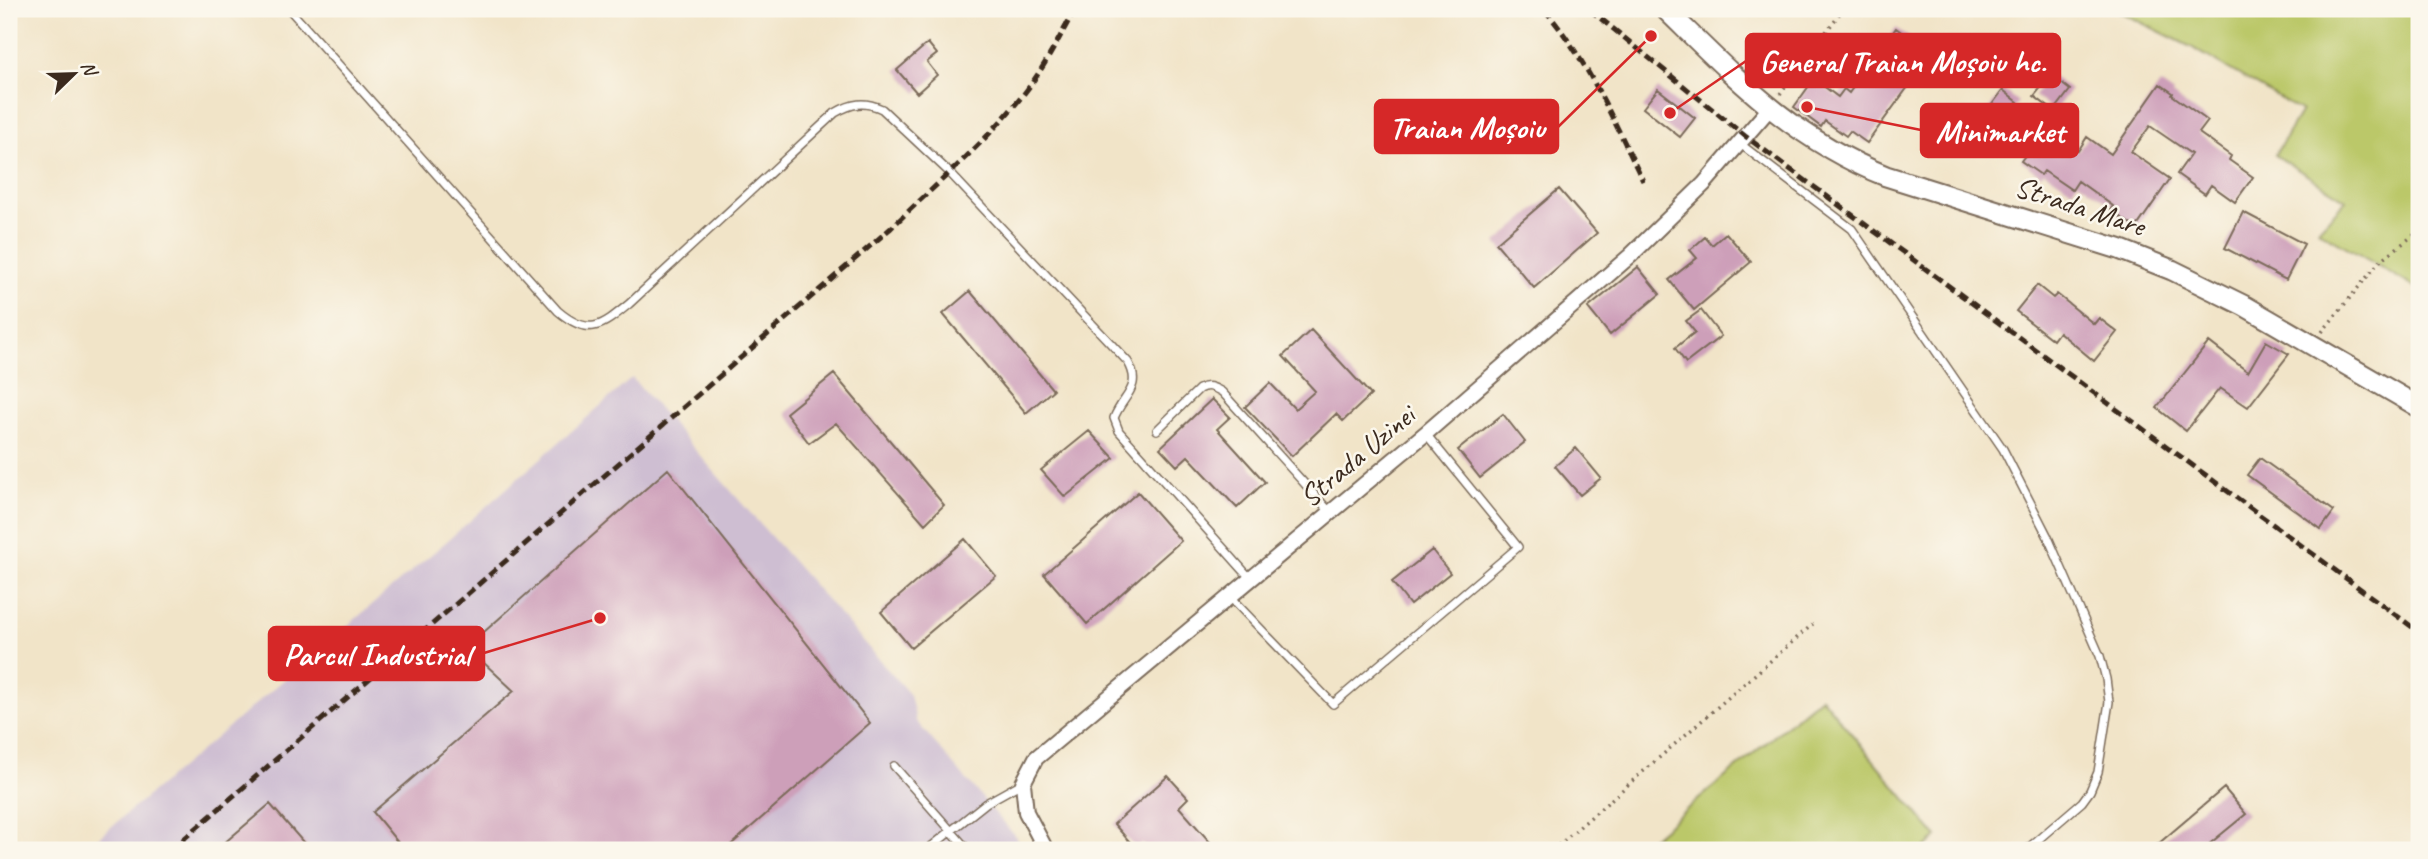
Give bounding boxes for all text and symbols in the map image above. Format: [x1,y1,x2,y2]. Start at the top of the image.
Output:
callout: General Traian Moșoiu hc. [1746,34,2060,87]
north arrow [38,38,108,108]
text: General Traian Moșoiu hc. [1760,41,2047,82]
text: N [75,58,103,81]
callout: Traian Moșoiu [1375,100,1558,153]
callout: Minimarket [1921,104,2078,157]
text: Traian Moșoiu [1389,107,1548,148]
text: Minimarket [1936,111,2068,152]
street label: Strada Mare [2010,167,2152,246]
street label: Strada Uzinei [1291,394,1425,515]
callout: Parcul Industrial [269,627,484,680]
text: Parcul Industrial [284,634,477,675]

